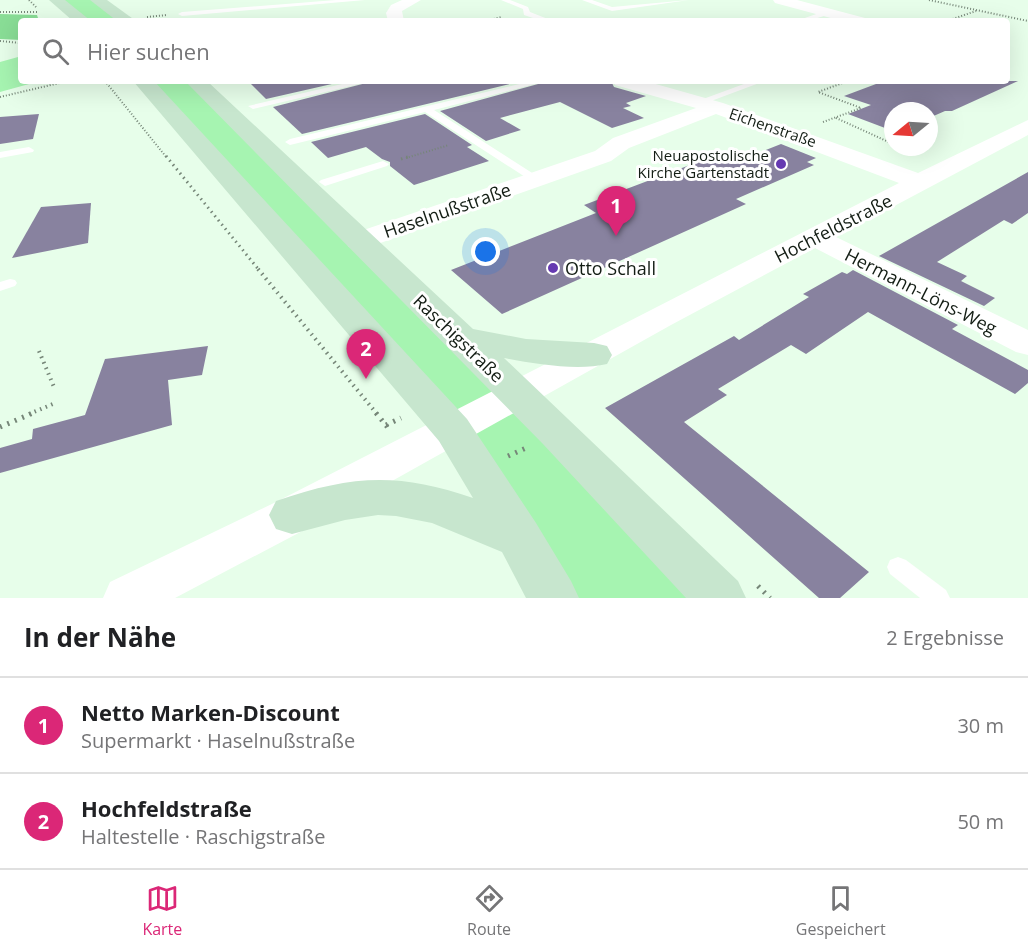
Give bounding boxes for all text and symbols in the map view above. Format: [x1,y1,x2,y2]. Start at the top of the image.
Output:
search box [18,18,1010,84]
icon: search [39,35,72,68]
text: Hier suchen [87,36,210,66]
north arrow [884,102,938,156]
street label: Eichenstraße [727,103,819,151]
place label: Neuapostolische Kirche Gartenstadt [638,145,769,182]
marker: Neuapostolische Kirche Gartenstadt [774,157,788,171]
street label: Haselnußstraße [380,177,514,243]
pin: 1 [596,186,636,236]
street label: Hochfeldstraße [770,188,896,268]
your location [471,237,500,266]
street label: Hermann-Löns-Weg [841,242,1001,340]
place label: Otto Schall [565,256,656,280]
marker: Otto Schall [546,261,560,275]
street label: Raschigstraße [408,289,510,387]
pin: 2 [346,330,386,379]
text: In der Nähe [24,619,176,655]
text: 2 Ergebnisse [886,624,1004,651]
text: Netto Marken-Discount [81,697,340,727]
text: 1 [38,712,49,739]
text: 30 m [957,712,1004,739]
text: Supermarkt · Haselnußstraße [81,727,355,754]
text: Hochfeldstraße [81,793,252,823]
text: 2 [38,808,49,835]
text: 50 m [957,808,1004,835]
text: Haltestelle · Raschigstraße [81,823,326,850]
tab: Karte [142,882,182,940]
tab: Route [467,882,511,940]
tab: Gespeichert [796,882,886,940]

